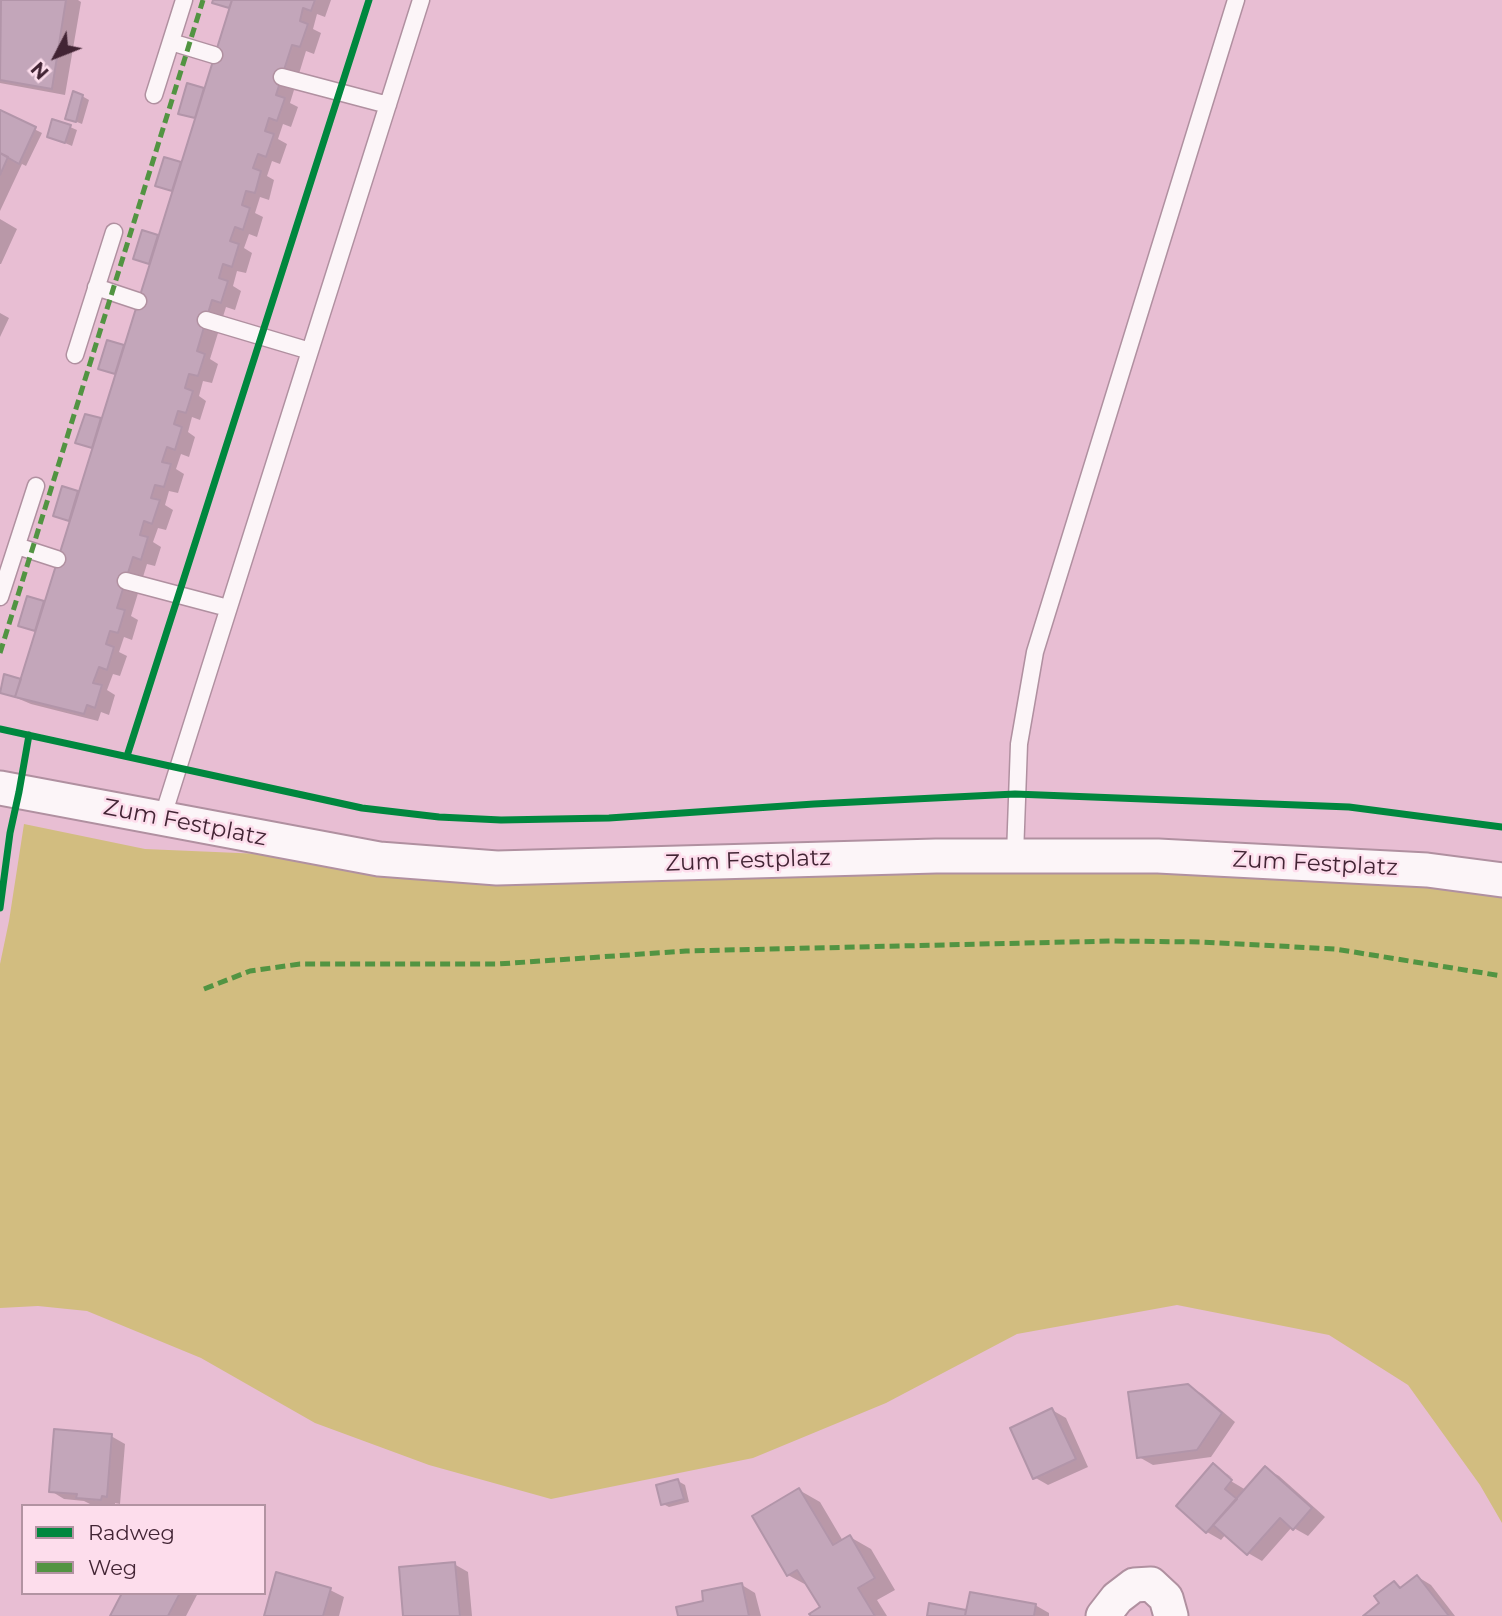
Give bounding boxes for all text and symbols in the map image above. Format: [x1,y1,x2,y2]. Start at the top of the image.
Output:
north arrow [21,21,91,91]
text: N [26,57,54,84]
street label: Zum Festplatz [101,794,269,852]
street label: Zum Festplatz [665,844,831,878]
street label: Zum Festplatz [1232,846,1398,882]
legend [21,1504,266,1595]
text: Radweg [88,1520,175,1545]
text: Weg [88,1555,137,1580]

